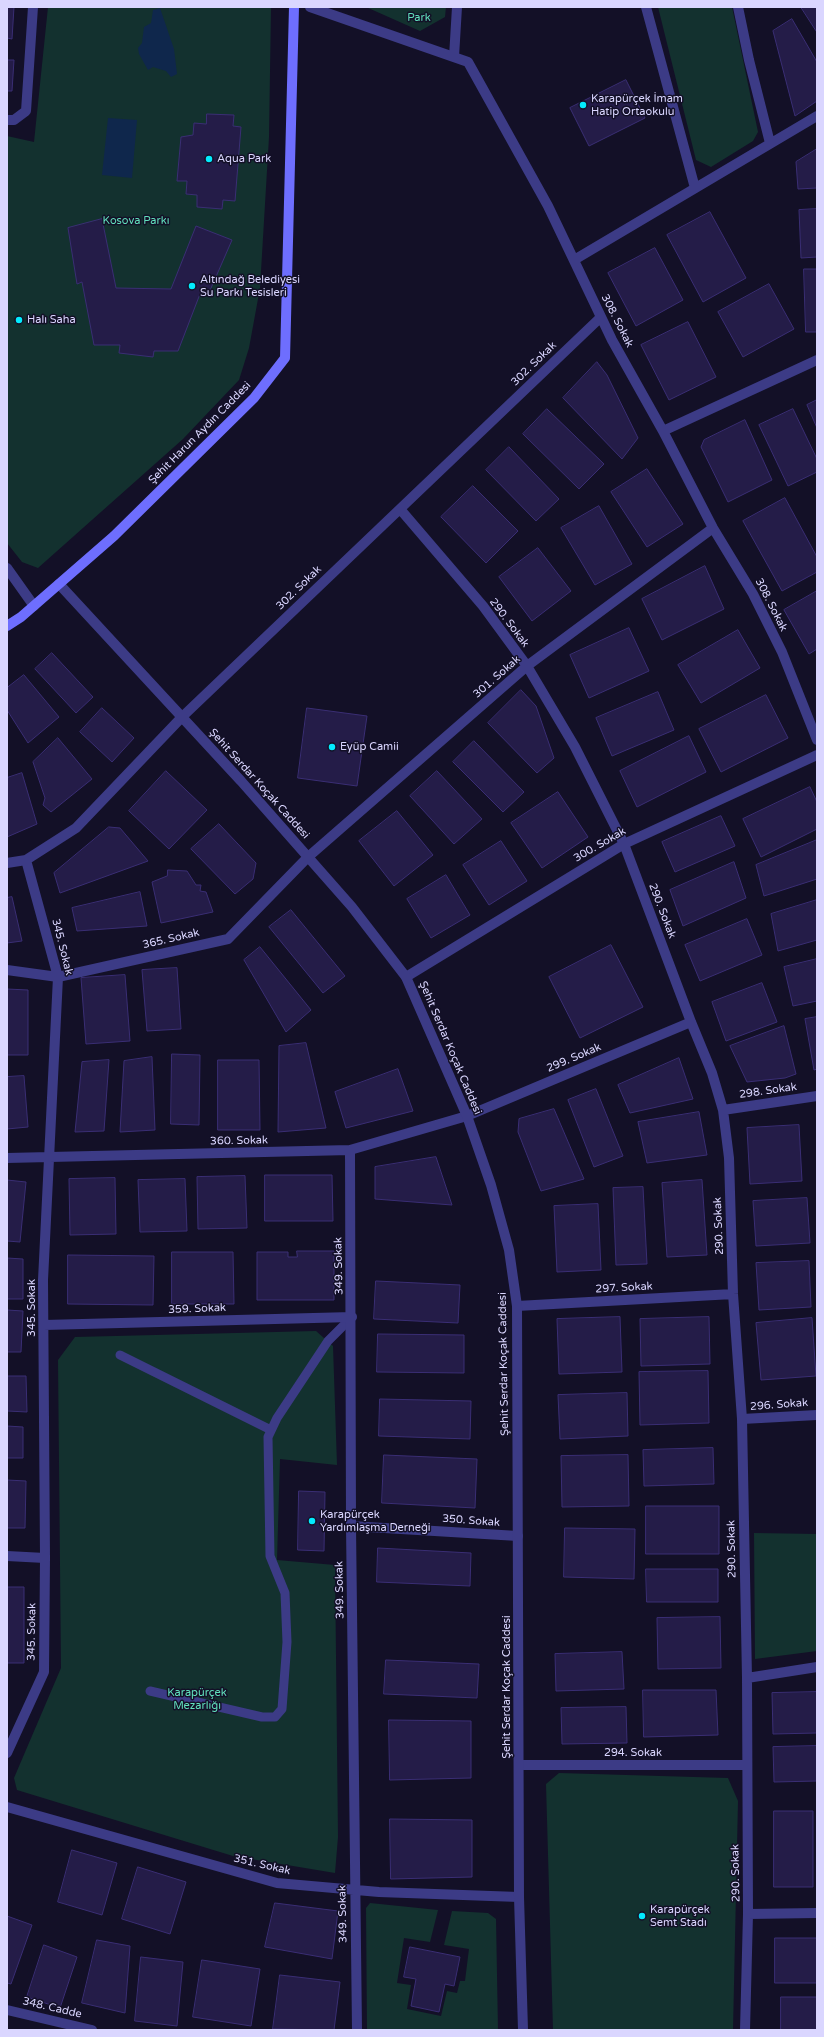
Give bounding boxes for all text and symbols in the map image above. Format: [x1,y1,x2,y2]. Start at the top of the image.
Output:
park label: Park [407,11,431,25]
place label: Karapürçek İmam Hatip Ortaokulu [591,92,683,118]
marker: Karapürçek İmam Hatip Ortaokulu [578,100,588,110]
place label: Aqua Park [217,152,271,166]
marker: Aqua Park [204,154,214,164]
park label: Kosova Parkı [103,214,169,228]
place label: Altındağ Belediyesi Su Parkı Tesisleri [200,273,300,299]
marker: Altındağ Belediyesi Su Parkı Tesisleri [187,281,197,291]
street label: 308. Sokak [598,292,636,350]
place label: Halı Saha [27,313,76,327]
marker: Halı Saha [14,315,24,325]
street label: 302. Sokak [509,339,559,389]
street label: Şehit Harun Aydın Caddesi [146,379,254,487]
street label: 302. Sokak [274,563,324,613]
street label: 308. Sokak [752,576,790,634]
street label: 290. Sokak [486,596,532,650]
street label: 301. Sokak [471,653,523,701]
street label: Şehit Serdar Koçak Caddesi [206,726,312,842]
place label: Eyüp Camii [340,740,399,754]
marker: Eyüp Camii [327,742,337,752]
street label: 300. Sokak [572,825,628,865]
street label: 290. Sokak [645,882,679,940]
street label: 345. Sokak [49,917,75,977]
street label: 365. Sokak [141,926,201,952]
street label: Şehit Serdar Koçak Caddesi [416,979,484,1117]
street label: 299. Sokak [545,1041,603,1075]
street label: 298. Sokak [738,1080,798,1102]
street label: 360. Sokak [210,1134,268,1148]
street label: 290. Sokak [711,1197,727,1255]
street label: 349. Sokak [332,1237,346,1295]
street label: 345. Sokak [25,1279,39,1337]
street label: 297. Sokak [595,1280,653,1296]
street label: Şehit Serdar Koçak Caddesi [496,1292,512,1436]
street label: 359. Sokak [168,1301,226,1317]
street label: 296. Sokak [750,1396,808,1414]
place label: Karapürçek Yardımlaşma Derneği [320,1508,431,1534]
street label: 350. Sokak [442,1512,500,1530]
marker: Karapürçek Yardımlaşma Derneği [307,1516,317,1526]
street label: 290. Sokak [725,1520,739,1578]
street label: 349. Sokak [333,1561,347,1619]
street label: 345. Sokak [25,1603,39,1661]
street label: Şehit Serdar Koçak Caddesi [500,1615,514,1759]
park label: Karapürçek Mezarlığı [167,1686,227,1712]
street label: 294. Sokak [604,1746,662,1760]
street label: 290. Sokak [729,1844,743,1902]
street label: 351. Sokak [232,1852,292,1878]
street label: 349. Sokak [336,1885,350,1943]
place label: Karapürçek Semt Stadı [650,1903,710,1929]
marker: Karapürçek Semt Stadı [637,1911,647,1921]
street label: 348. Cadde [21,1995,83,2021]

